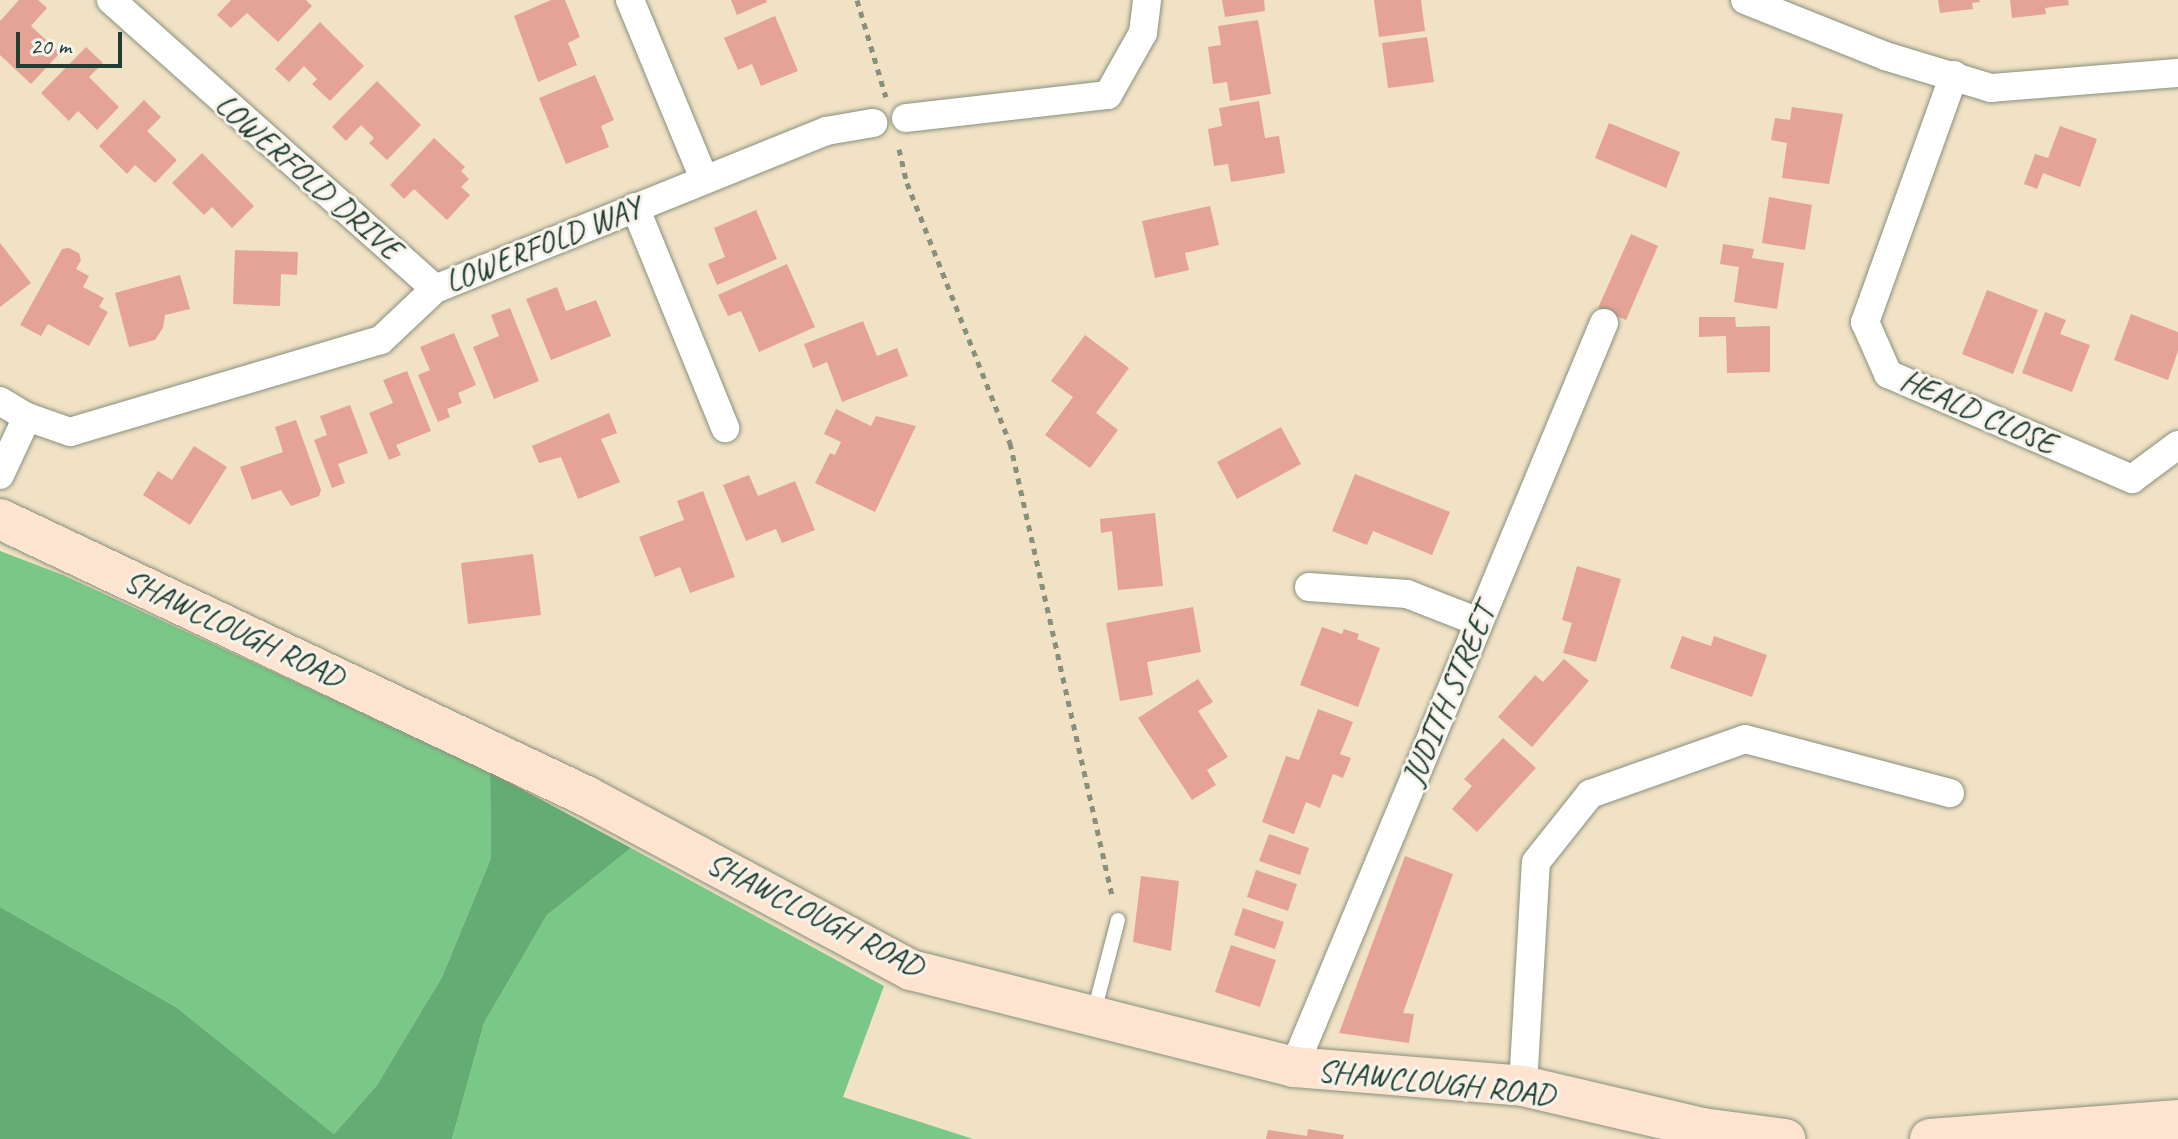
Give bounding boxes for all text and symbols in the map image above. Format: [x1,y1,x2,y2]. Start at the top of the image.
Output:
scale bar [20,16,126,66]
text: 20 m [30,31,71,61]
street label: LOWERFOLD DRIVE [207,86,409,268]
street label: LOWERFOLD WAY [439,188,647,302]
street label: HEALD CLOSE [1894,361,2062,463]
street label: SHAWCLOUGH ROAD [118,561,350,697]
street label: JUDITH STREET [1394,599,1504,791]
street label: SHAWCLOUGH ROAD [700,844,930,986]
street label: SHAWCLOUGH ROAD [1315,1051,1557,1115]

